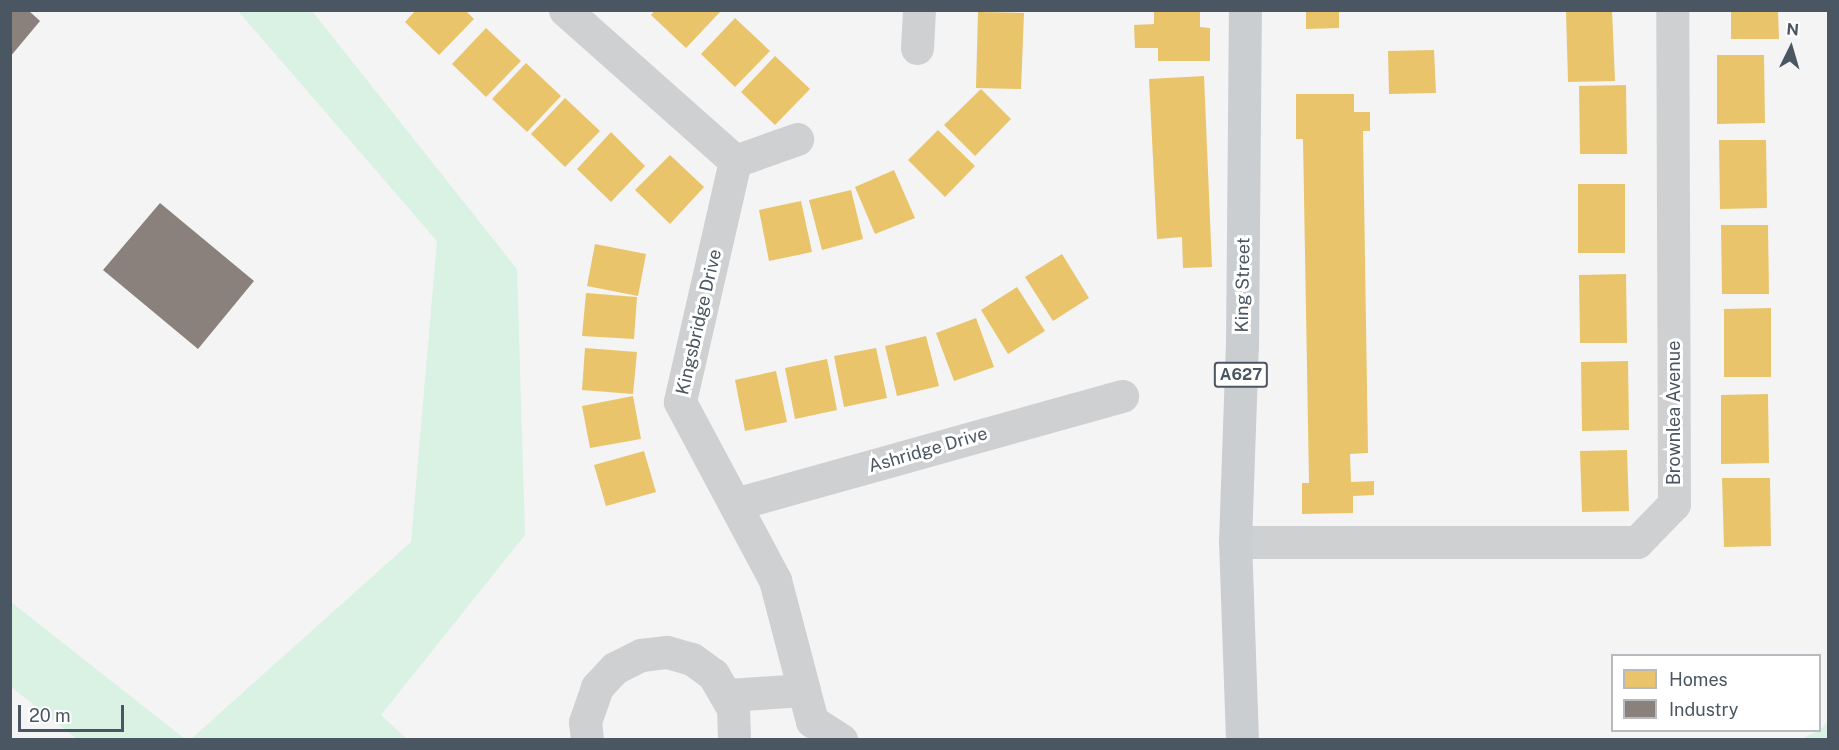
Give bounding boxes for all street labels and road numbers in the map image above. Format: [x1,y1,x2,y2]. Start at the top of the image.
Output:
street label: King Street [1231,237,1255,333]
street label: Kingsbridge Drive [672,247,726,397]
street label: Brownlea Avenue [1663,341,1685,485]
road number: A627 [1212,362,1270,388]
street label: Ashridge Drive [866,423,990,477]

